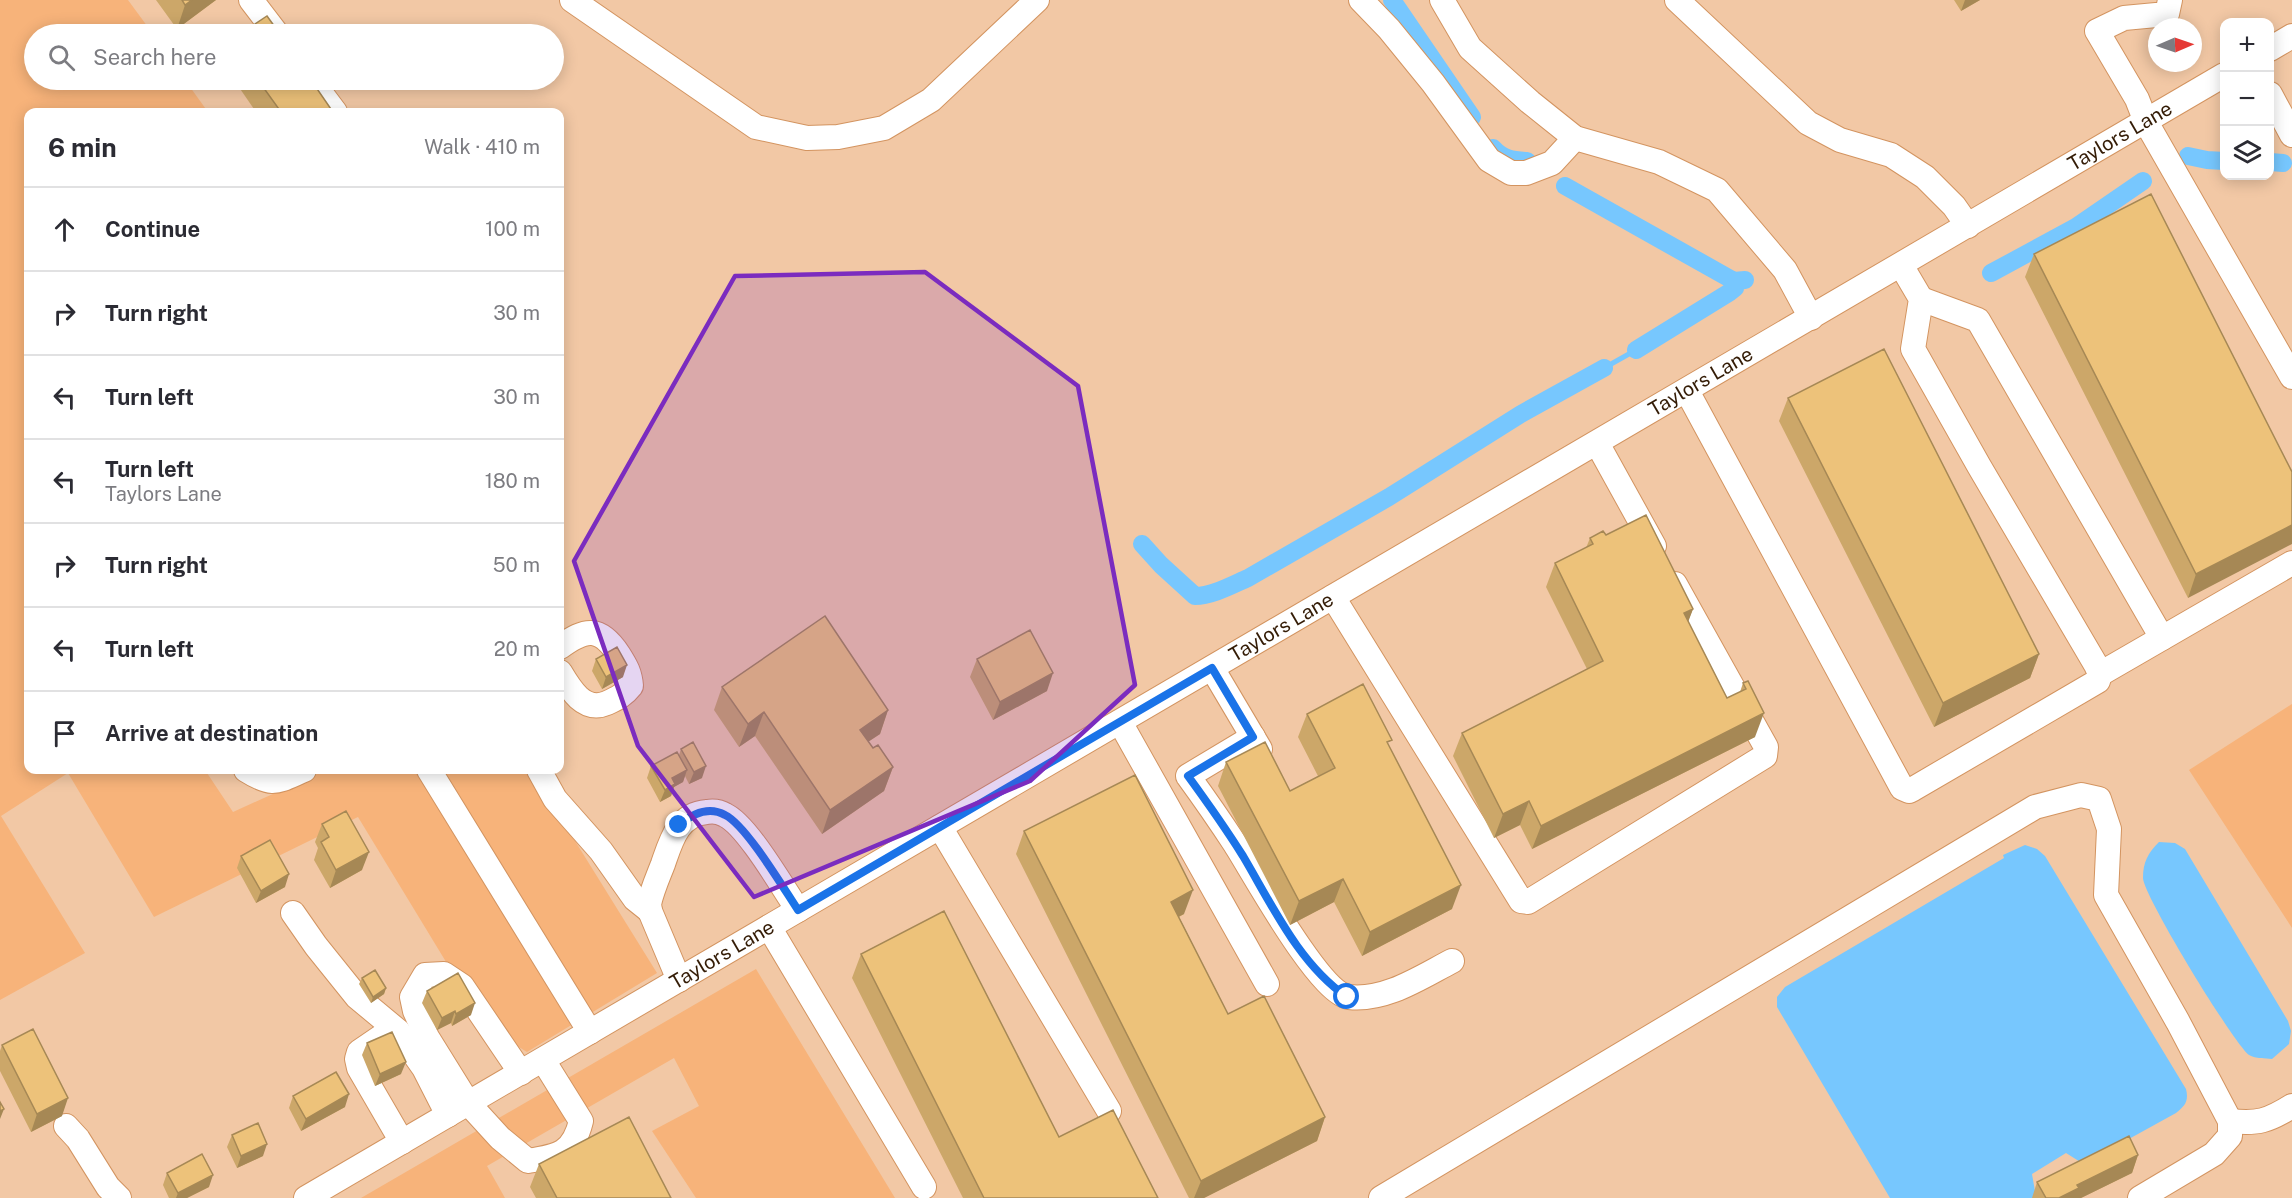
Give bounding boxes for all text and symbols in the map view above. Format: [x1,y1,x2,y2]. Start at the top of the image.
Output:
north arrow [2148,18,2202,72]
map controls [2220,18,2274,180]
button: + [2220,18,2274,72]
search box [24,24,564,90]
icon: search [45,41,78,74]
text: Search here [93,44,217,70]
button: − [2220,72,2274,126]
street label: Taylors Lane [2063,96,2176,176]
button: layers [2220,126,2274,180]
text: 6 min [48,132,117,163]
text: Walk · 410 m [424,135,540,159]
icon: ahead [48,213,81,246]
text: Continue [105,216,200,242]
text: 100 m [485,217,540,241]
icon: right [48,297,81,330]
text: Turn right [105,300,208,326]
text: 30 m [493,301,540,325]
street label: Taylors Lane [1644,342,1757,421]
icon: left [48,381,81,414]
text: Turn left [105,384,194,410]
text: 30 m [493,385,540,409]
text: Turn left [105,456,194,482]
icon: left [48,465,81,498]
text: 180 m [485,469,540,493]
text: Taylors Lane [105,482,222,506]
icon: right [48,549,81,582]
text: Turn right [105,552,208,578]
text: 50 m [493,553,540,577]
street label: Taylors Lane [1225,587,1338,667]
icon: left [48,633,81,666]
text: Turn left [105,636,194,662]
text: 20 m [494,637,540,661]
icon: arrive [48,717,81,750]
text: Arrive at destination [105,720,318,746]
route end [665,811,691,837]
street label: Taylors Lane [665,915,778,994]
route start [1333,983,1359,1009]

